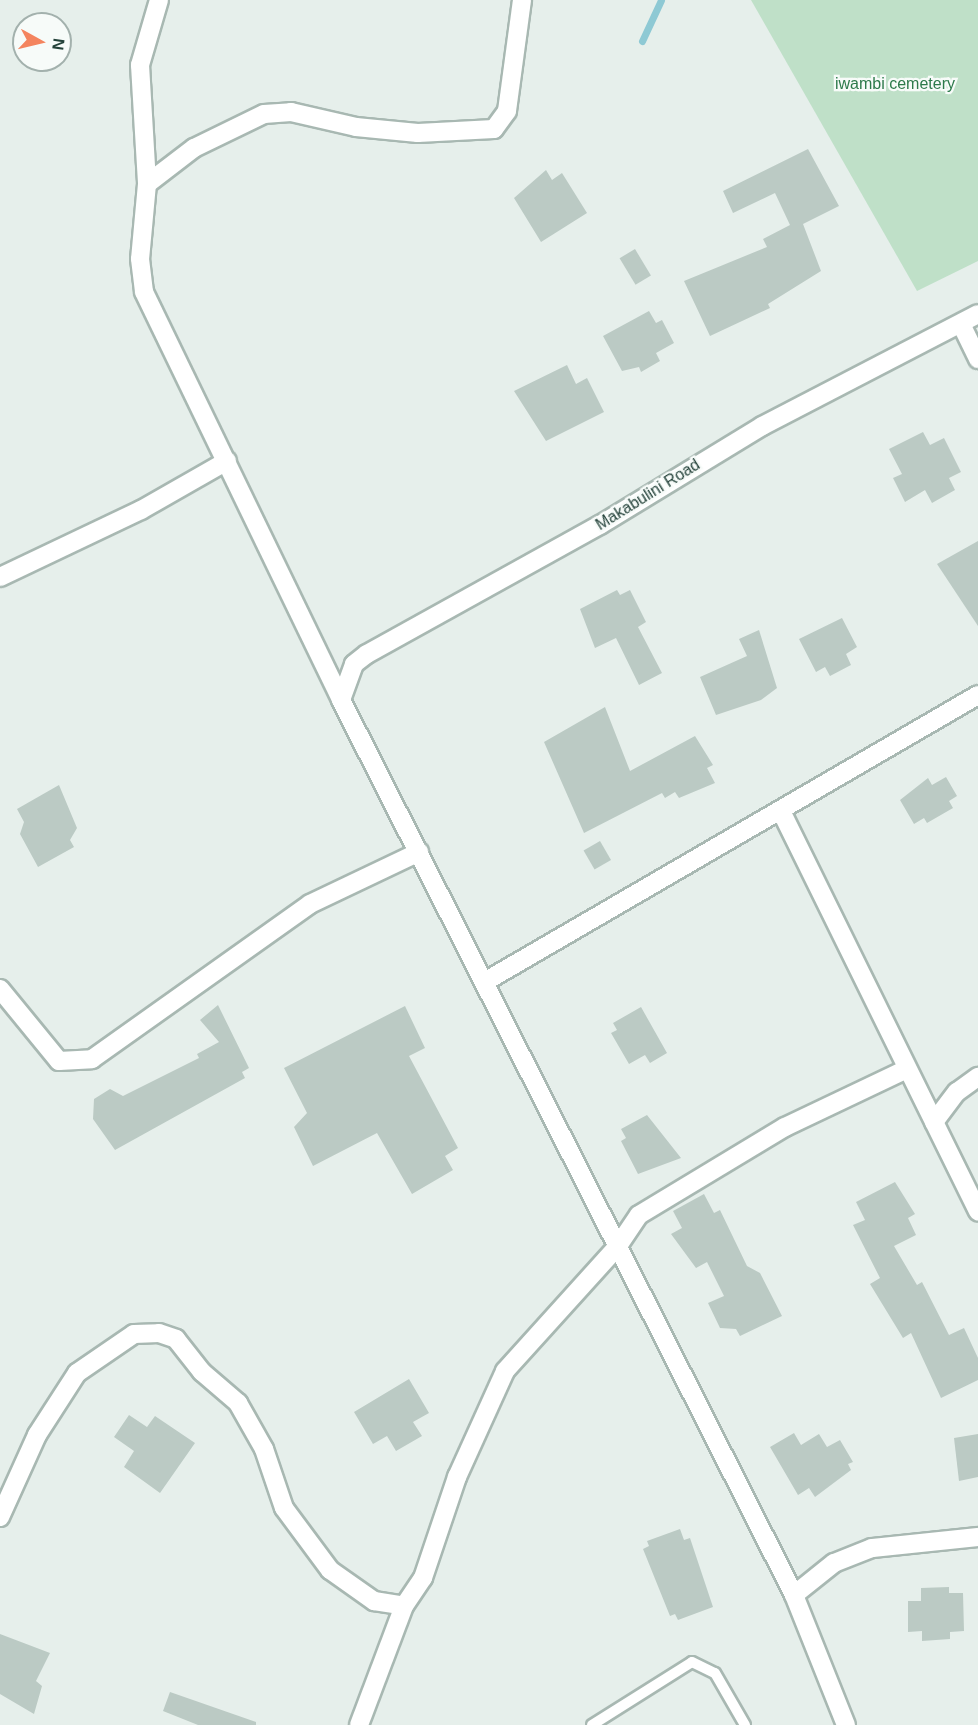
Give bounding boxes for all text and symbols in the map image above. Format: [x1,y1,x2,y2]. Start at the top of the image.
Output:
north arrow [12,12,72,72]
text: N [49,37,68,51]
park label: iwambi cemetery [835,74,955,94]
street label: Makabulini Road [592,455,704,535]

